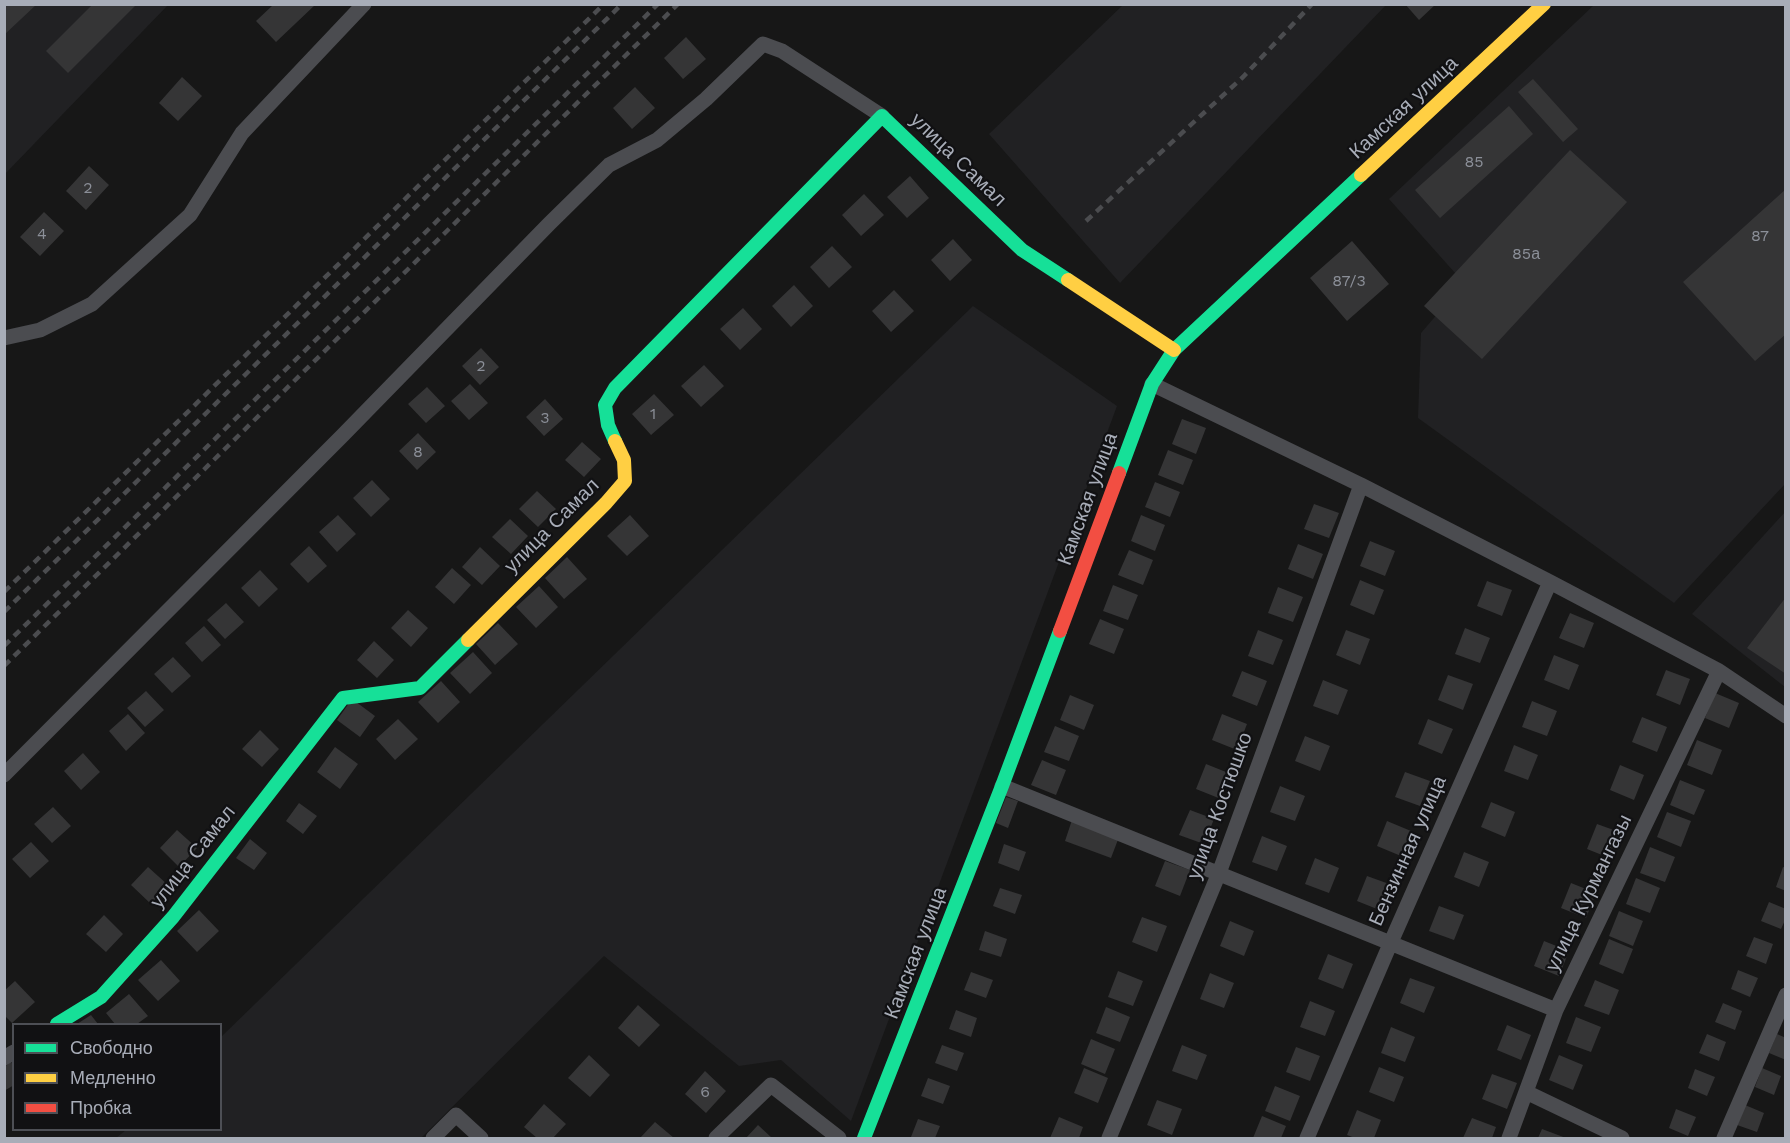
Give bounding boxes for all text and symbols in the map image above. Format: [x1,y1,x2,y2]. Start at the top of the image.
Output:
street label: Камская улица [1345,52,1463,164]
street label: улица Самал [905,108,1011,212]
house number: 85 [1464,152,1484,172]
house number: 2 [83,178,93,198]
house number: 4 [37,224,47,244]
house number: 87 [1751,226,1769,246]
house number: 85а [1512,244,1540,264]
house number: 87/3 [1332,271,1366,291]
house number: 2 [476,356,486,376]
house number: 1 [650,404,656,424]
house number: 3 [540,408,550,428]
street label: Камская улица [1053,429,1123,569]
house number: 8 [413,442,423,462]
street label: улица Самал [500,474,604,578]
street label: улица Костюшко [1182,729,1258,883]
street label: Бензинная улица [1364,772,1452,930]
street label: улица Самал [145,801,241,913]
street label: улица Курмангазы [1541,811,1637,975]
street label: Камская улица [880,884,952,1022]
legend [12,1023,222,1131]
text: Свободно [70,1037,153,1058]
text: Медленно [70,1067,156,1088]
house number: 6 [700,1082,710,1102]
text: Пробка [70,1097,132,1118]

